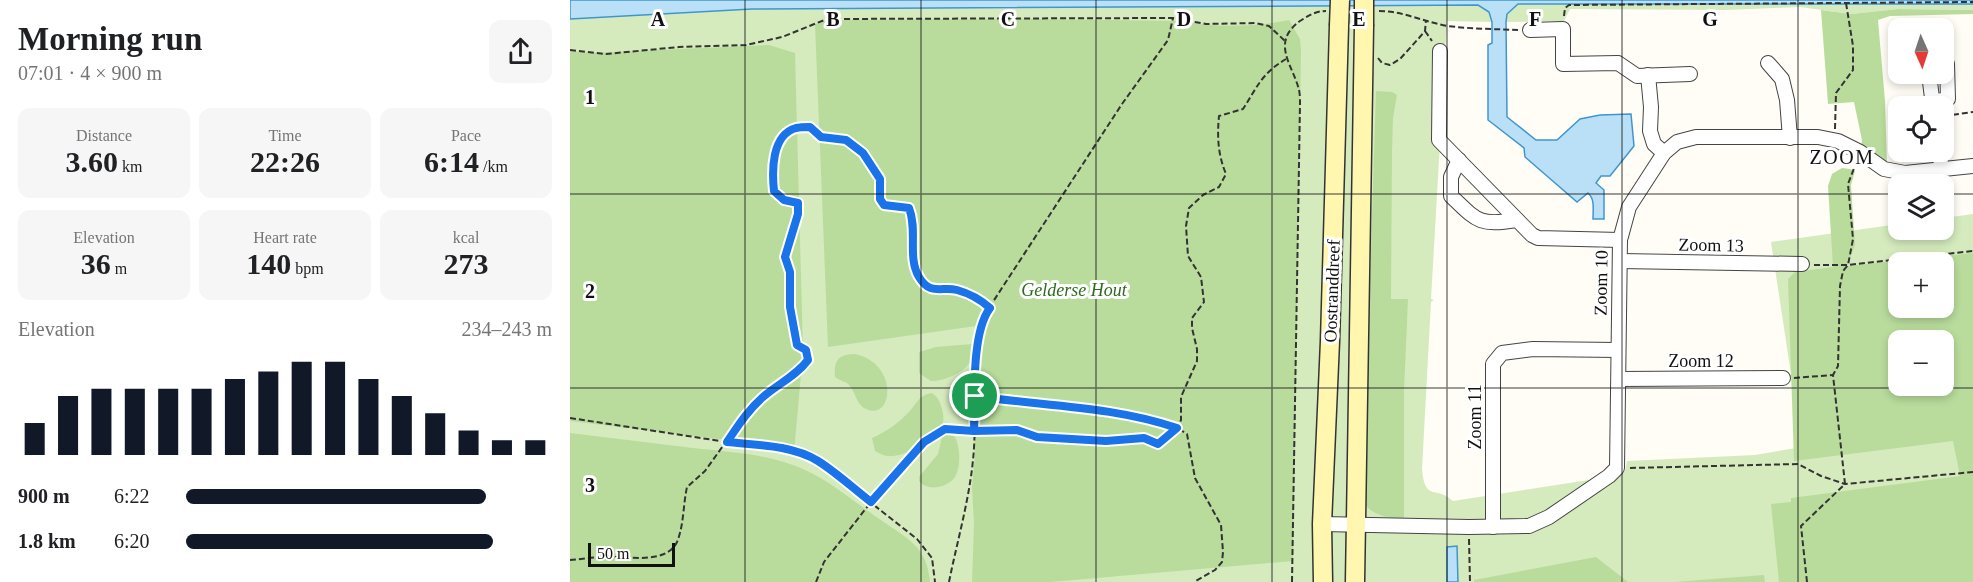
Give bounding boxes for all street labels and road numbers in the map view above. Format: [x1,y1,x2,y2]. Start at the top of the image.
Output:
street label: Zoom 13 [1678,234,1744,256]
street label: Oostranddreef [1320,239,1344,343]
street label: Zoom 10 [1590,250,1612,316]
street label: Zoom 12 [1668,351,1734,371]
street label: Zoom 11 [1465,385,1485,449]

